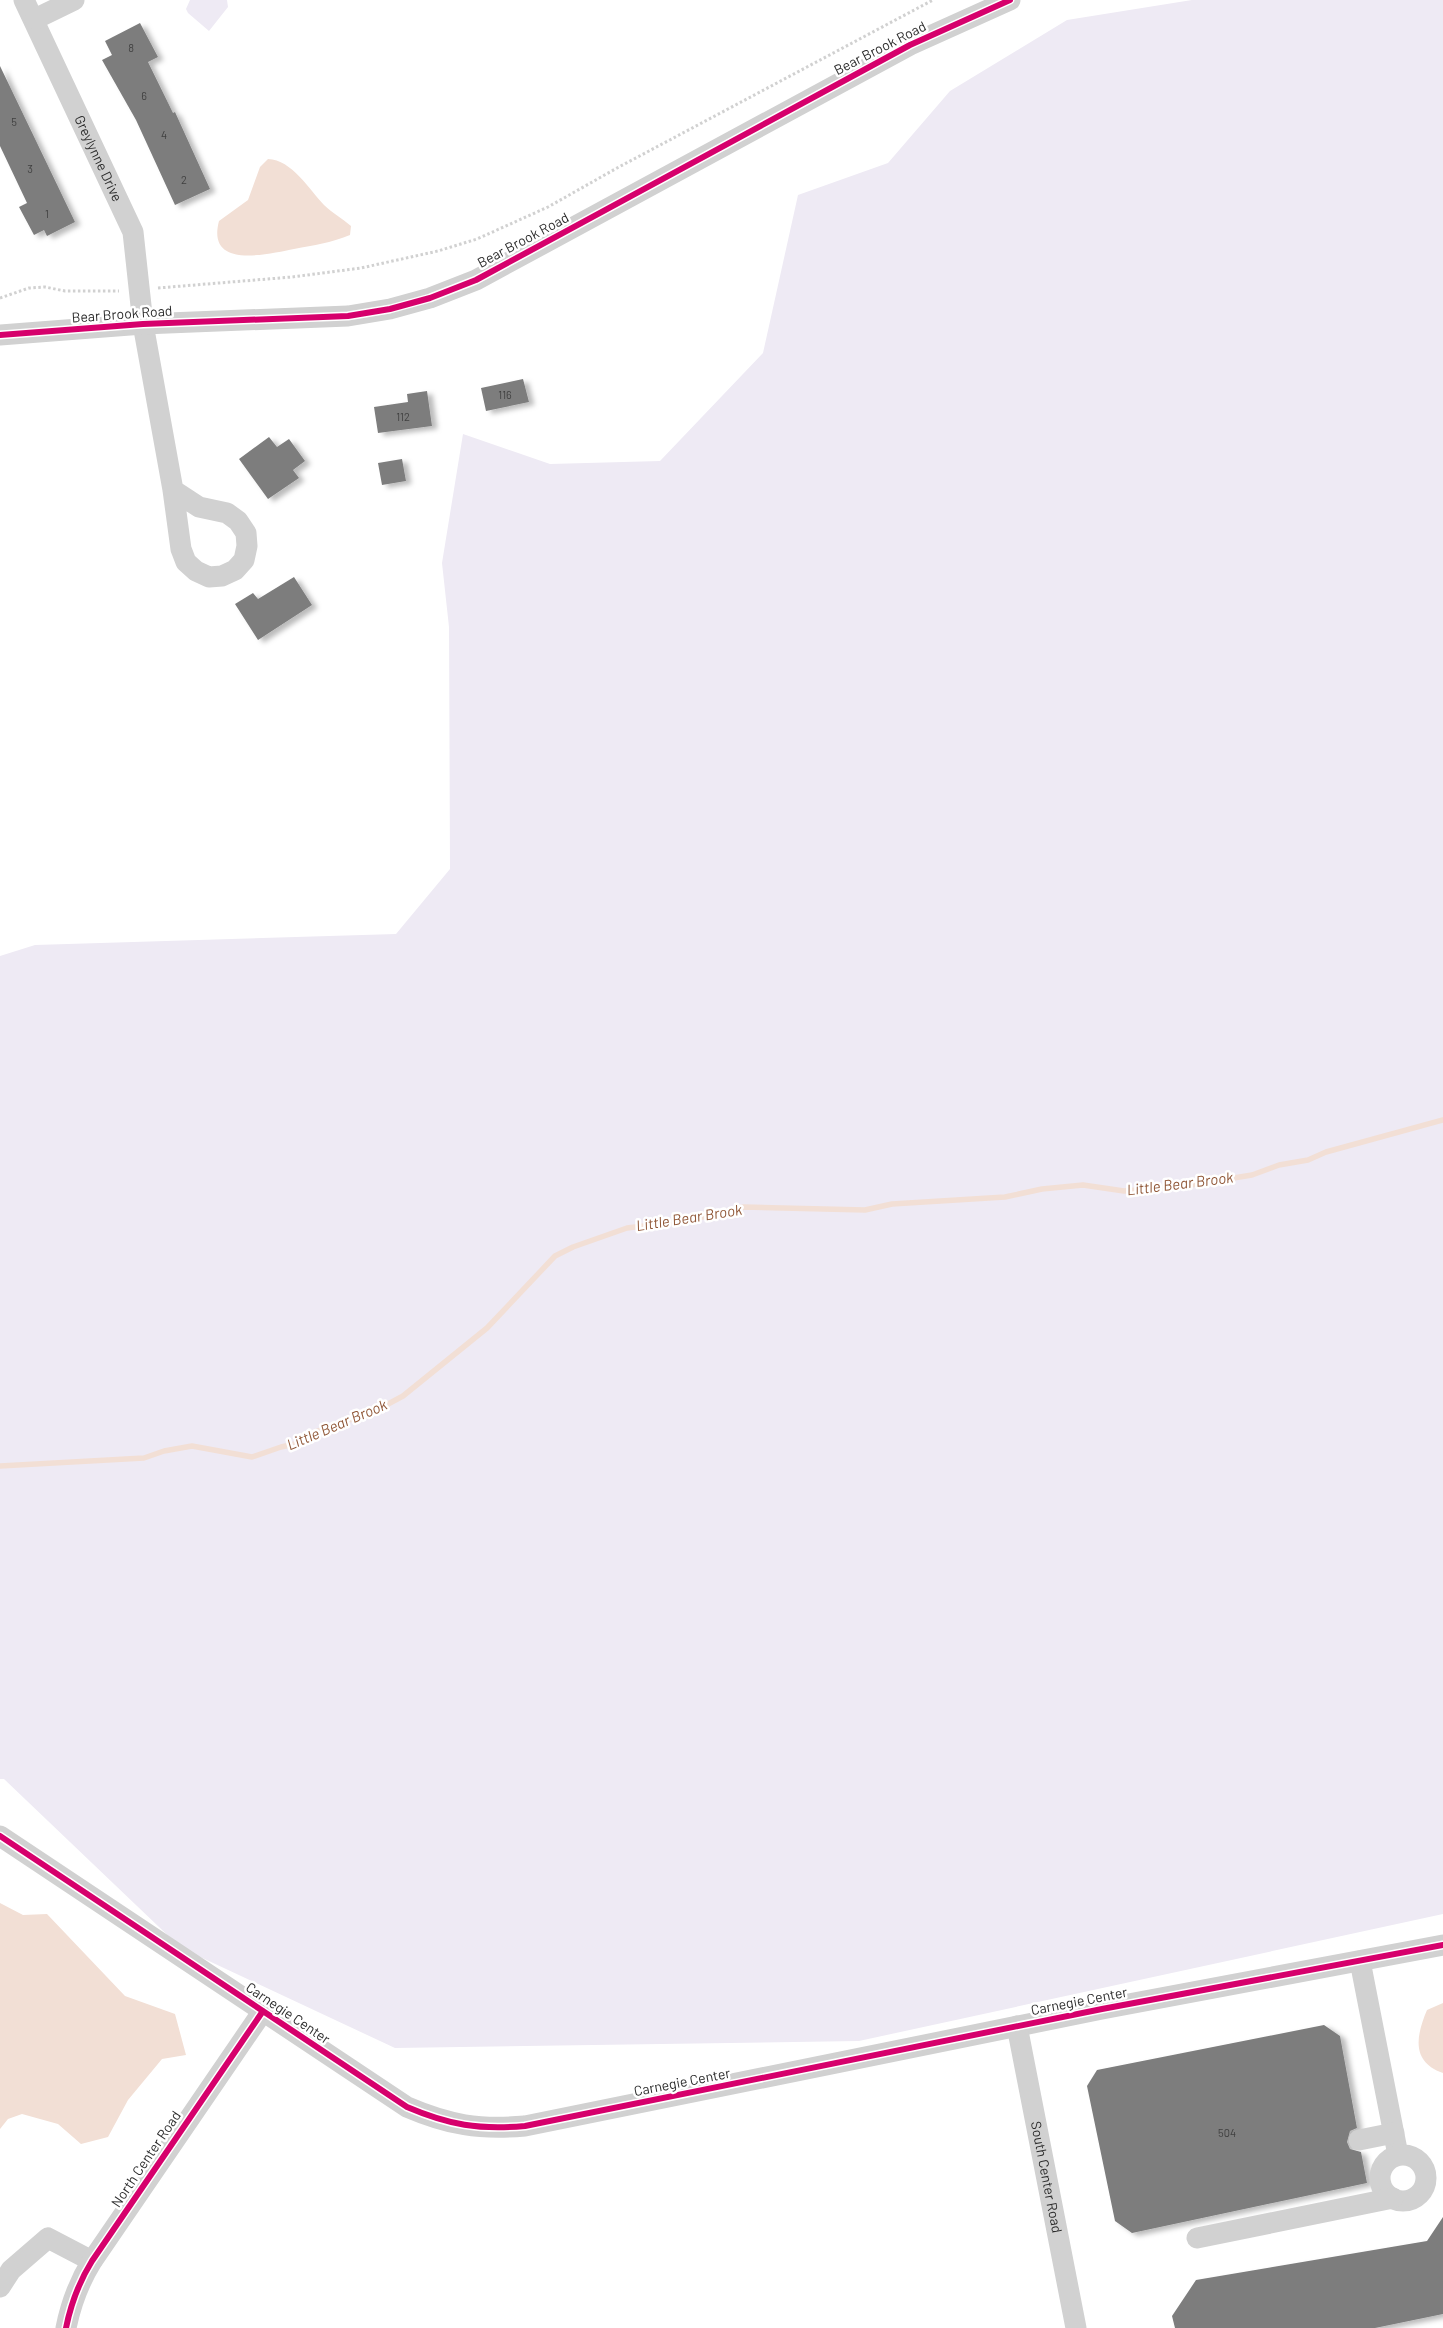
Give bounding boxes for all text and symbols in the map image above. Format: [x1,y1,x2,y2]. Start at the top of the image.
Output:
street label: Bear Brook Road [831,17,929,78]
house number: 8 [128,41,134,54]
house number: 6 [141,89,147,102]
street label: Greylynne Drive [71,112,126,204]
house number: 5 [11,115,17,128]
house number: 4 [161,128,167,141]
house number: 3 [27,162,33,175]
house number: 2 [181,173,187,186]
house number: 1 [45,207,49,220]
street label: Bear Brook Road [474,208,571,271]
street label: Bear Brook Road [71,301,173,326]
house number: 116 [498,388,512,401]
house number: 112 [396,410,410,423]
water label: Little Bear Brook [1126,1167,1235,1198]
water label: Little Bear Brook [635,1200,744,1234]
water label: Little Bear Brook [284,1395,390,1453]
street label: Carnegie Center [243,1978,334,2047]
street label: Carnegie Center [1029,1983,1129,2018]
street label: Carnegie Center [632,2064,732,2099]
street label: North Center Road [107,2107,184,2210]
street label: South Center Road [1028,2120,1066,2234]
house number: 504 [1218,2126,1236,2139]

